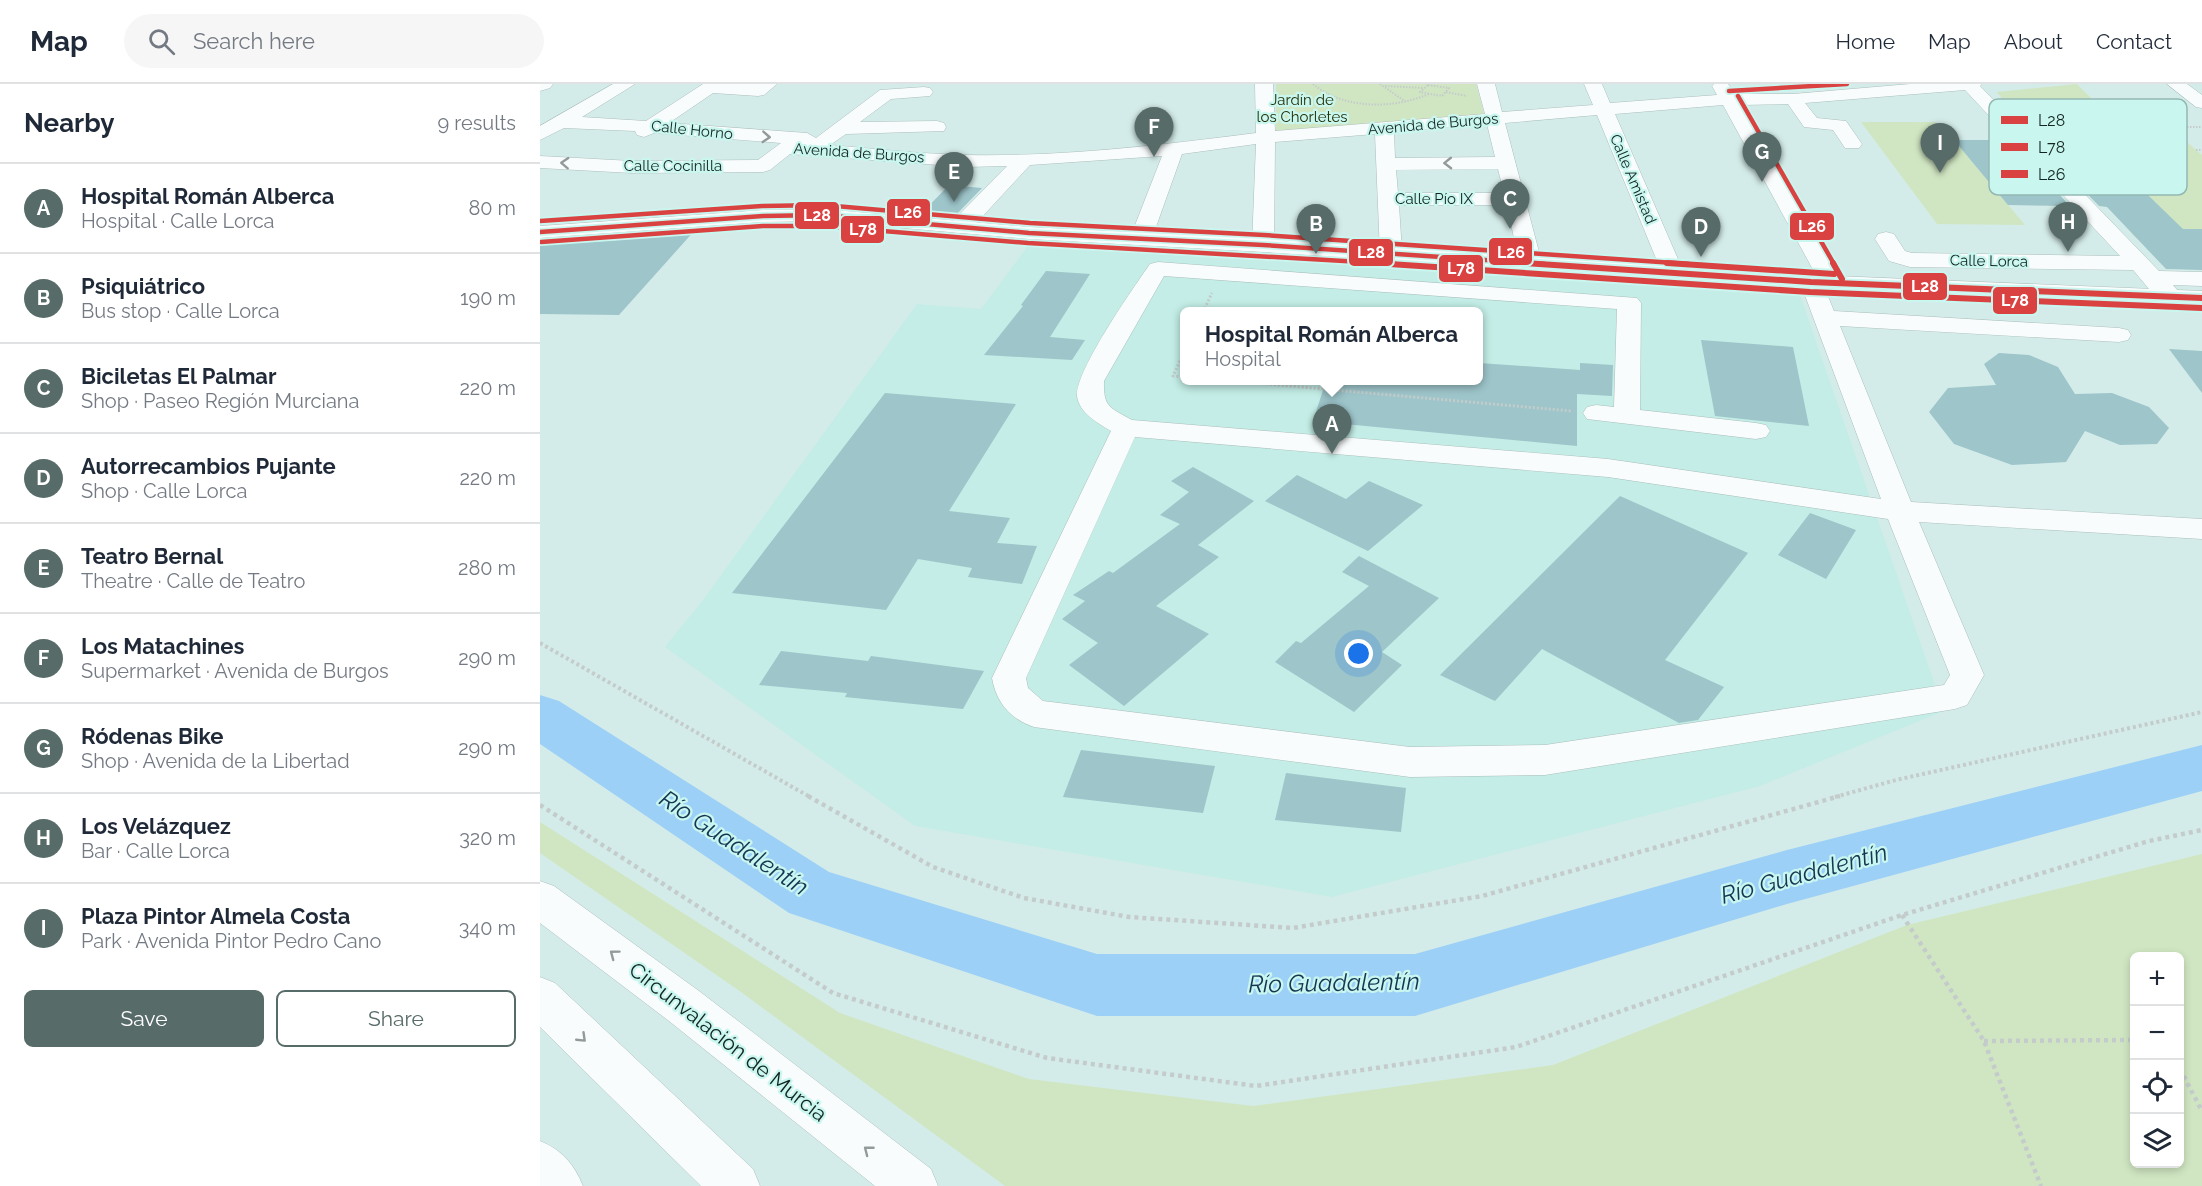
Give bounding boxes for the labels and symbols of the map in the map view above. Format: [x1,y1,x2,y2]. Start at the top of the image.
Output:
park label: Jardín de los Chorletes [1256,91,1348,126]
legend [1989,99,2187,195]
pin: F [1134,107,1174,157]
street label: Avenida de Burgos [1367,109,1499,139]
text: L28 [2038,111,2065,130]
street label: Calle Horno [650,117,734,143]
pin: I [1920,124,1960,173]
one-way arrow [761,130,770,143]
street label: Calle Amistad [1606,131,1660,227]
pin: G [1742,132,1782,182]
text: L78 [2038,138,2065,157]
street label: Avenida de Burgos [793,139,925,167]
pin: E [934,152,974,202]
one-way arrow [561,157,570,170]
street label: Calle Cocinilla [624,157,722,175]
one-way arrow [1444,157,1453,169]
text: L26 [2038,165,2065,184]
pin: C [1490,180,1530,229]
street label: Calle Pío IX [1395,190,1473,208]
line badge: L26 [886,198,931,227]
line badge: L28 [794,201,840,230]
pin: H [2048,202,2087,252]
text: L26 [894,203,922,222]
pin: B [1296,204,1336,254]
text: L28 [803,206,831,225]
pin: D [1682,208,1720,257]
line badge: L26 [1789,212,1835,241]
line badge: L78 [840,215,885,244]
text: L26 [1798,217,1826,236]
text: L78 [849,220,877,239]
line badge: L26 [1488,237,1533,266]
line badge: L28 [1348,238,1394,267]
text: L28 [1357,243,1385,262]
text: L26 [1497,243,1525,262]
street label: Calle Lorca [1950,251,2028,271]
line badge: L78 [1438,254,1484,283]
text: L78 [1447,259,1475,278]
line badge: L28 [1902,272,1948,301]
text: L28 [1911,277,1939,296]
line badge: L78 [1992,286,2038,315]
text: L78 [2001,291,2029,310]
pin: A [1312,404,1352,454]
your location [1344,639,1373,668]
water label: Río Guadalentín [654,784,814,901]
water label: Río Guadalentín [1717,837,1890,910]
one-way arrow [609,950,620,961]
street label: Circunvalación de Murcia [624,957,832,1127]
water label: Río Guadalentín [1248,967,1420,998]
one-way arrow [575,1031,585,1042]
one-way arrow [863,1146,874,1157]

